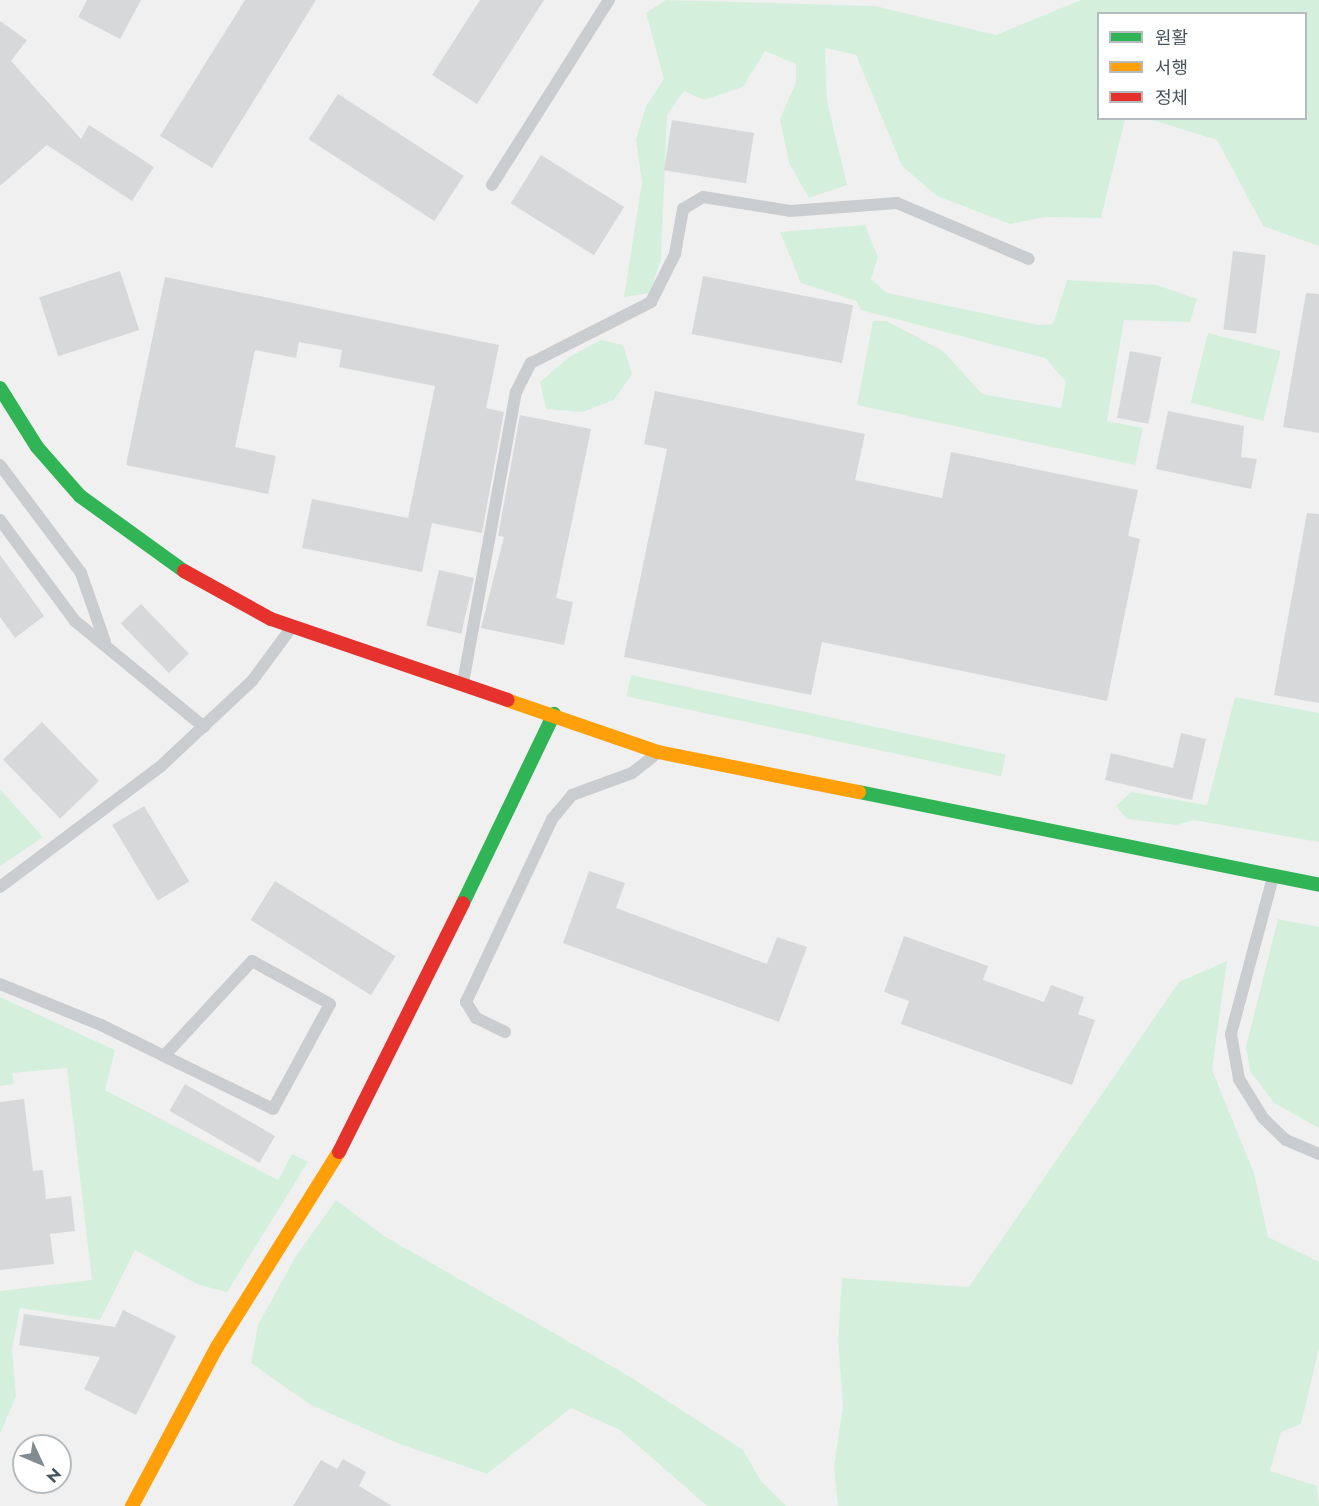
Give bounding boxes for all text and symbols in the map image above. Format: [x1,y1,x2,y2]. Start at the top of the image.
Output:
legend [1097,12,1307,120]
text: 원활 [1155,25,1188,51]
text: 서행 [1155,55,1188,81]
text: 정체 [1155,85,1188,111]
north arrow [12,1434,72,1494]
text: N [41,1463,67,1488]

